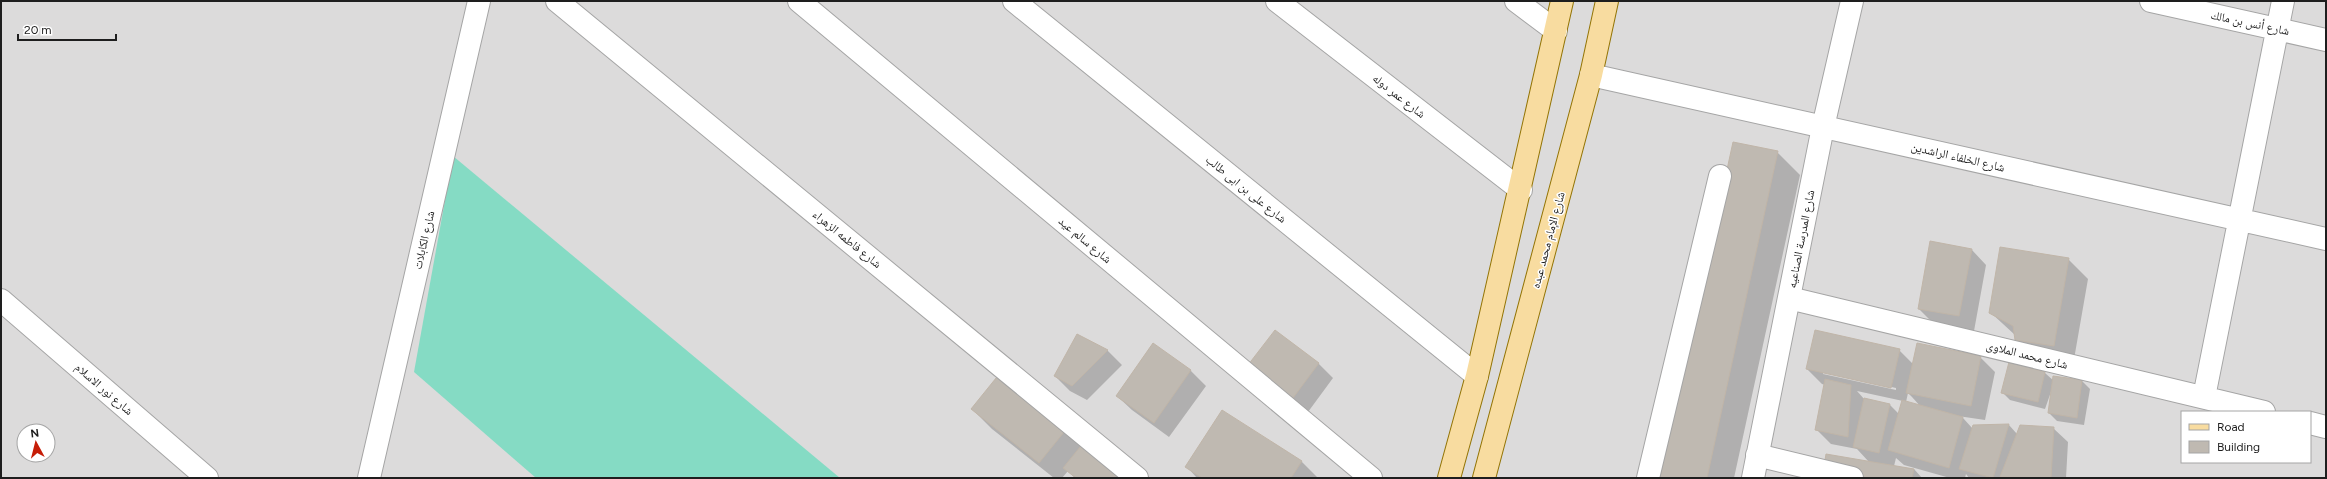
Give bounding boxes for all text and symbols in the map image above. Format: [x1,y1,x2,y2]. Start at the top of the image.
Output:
street label: شارع أنس بن مالك [2209,8,2291,39]
scale bar [18,16,116,42]
text: 20 m [24,23,52,37]
street label: شارع عمر دوله [1369,71,1428,122]
street label: شارع الخلفاء الراشدين [1910,139,2006,176]
street label: شارع على بن ابى طالب [1202,152,1289,227]
street label: شارع المدرسة الصناعيه [1785,189,1818,290]
street label: شارع الإمام محمد عبده [1528,190,1569,290]
street label: شارع فاطمه الزهراء [809,207,884,272]
street label: شارع الكابلات [410,209,439,271]
street label: شارع سالم عيد [1055,214,1114,267]
street label: شارع محمد الملاوى [1985,338,2069,373]
street label: شارع نور الاسلام [71,360,136,419]
legend [2181,411,2311,463]
text: Road [2217,420,2245,434]
north arrow [16,423,56,463]
text: N [30,427,40,441]
text: Building [2217,440,2260,454]

